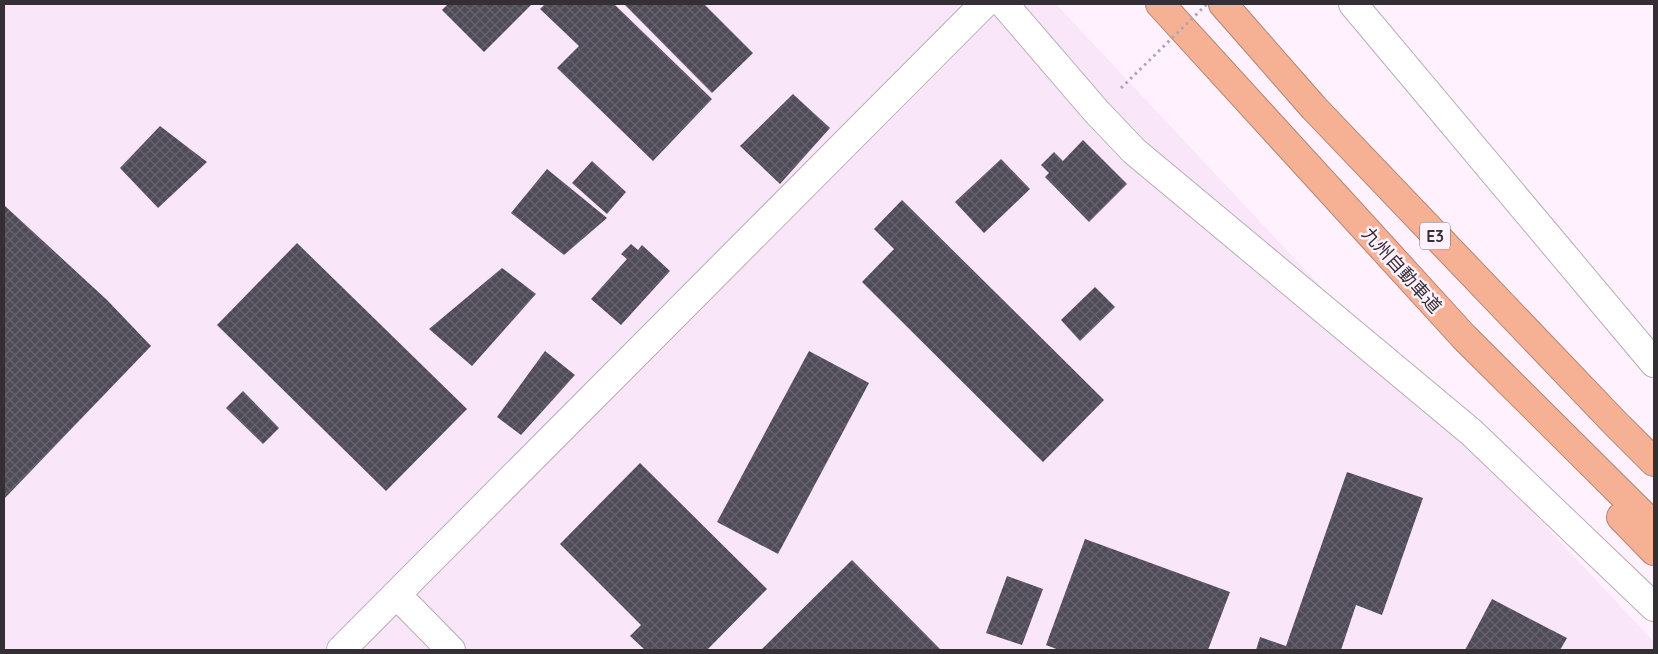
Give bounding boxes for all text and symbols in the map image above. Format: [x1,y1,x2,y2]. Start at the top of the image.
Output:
street label: 九州自動車道 [1357,222,1447,318]
road number: E3 [1420,222,1450,250]

